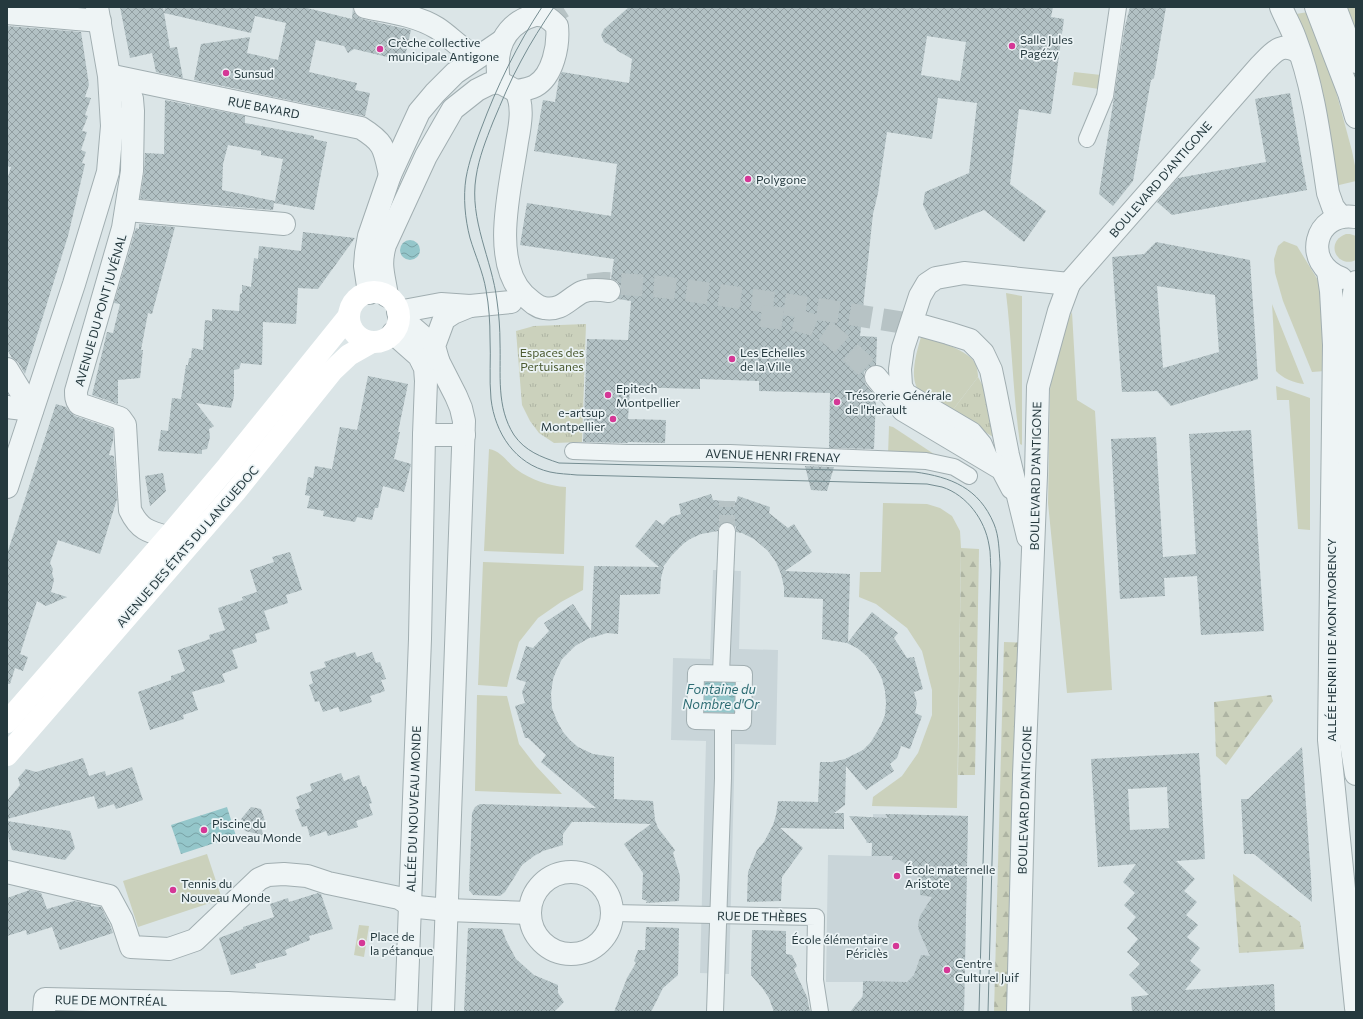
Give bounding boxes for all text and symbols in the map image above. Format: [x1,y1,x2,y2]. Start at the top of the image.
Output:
place label: Salle Jules Pagézy [1020,32,1073,60]
place label: Crèche collective municipale Antigone [388,35,499,63]
marker: Salle Jules Pagézy [1007,41,1017,51]
marker: Crèche collective municipale Antigone [375,44,385,54]
place label: Sunsud [234,66,274,80]
marker: Sunsud [221,68,231,78]
street label: RUE BAYARD [227,93,301,121]
street label: BOULEVARD D'ANTIGONE [1106,118,1214,240]
place label: Polygone [756,172,806,186]
marker: Polygone [743,174,753,184]
street label: AVENUE DU PONT JUVÉNAL [71,232,130,388]
park label: Espaces des Pertuisanes [520,345,584,373]
place label: Les Echelles de la Ville [740,345,805,373]
marker: Les Echelles de la Ville [727,354,737,364]
place label: Epitech Montpellier [616,381,680,409]
place label: Trésorerie Générale de l'Herault [845,388,951,416]
marker: Epitech Montpellier [603,390,613,400]
marker: Trésorerie Générale de l'Herault [832,397,842,407]
street label: BOULEVARD D'ANTIGONE [1027,401,1043,551]
place label: e-artsup Montpellier [541,405,605,433]
marker: e-artsup Montpellier [608,414,618,424]
street label: AVENUE HENRI FRENAY [705,446,841,464]
street label: AVENUE DES ÉTATS DU LANGUEDOC [113,463,261,629]
street label: ALLÉE HENRI II DE MONTMORENCY [1324,538,1338,742]
water label: Fontaine du Nombre d'Or [683,681,760,712]
street label: BOULEVARD D'ANTIGONE [1014,725,1034,875]
street label: ALLÉE DU NOUVEAU MONDE [403,726,423,892]
place label: Piscine du Nouveau Monde [212,816,301,844]
marker: Piscine du Nouveau Monde [199,825,209,835]
place label: École maternelle Aristote [905,862,995,890]
marker: École maternelle Aristote [892,871,902,881]
place label: Tennis du Nouveau Monde [181,876,270,904]
marker: Tennis du Nouveau Monde [168,885,178,895]
street label: RUE DE THÈBES [717,908,807,924]
place label: Place de la pétanque [370,929,433,957]
place label: École élémentaire Périclès [792,932,888,960]
marker: Place de la pétanque [357,938,367,948]
marker: École élémentaire Périclès [891,941,901,951]
place label: Centre Culturel Juif [955,956,1019,985]
marker: Centre Culturel Juif [942,965,952,975]
street label: RUE DE MONTRÉAL [55,992,167,1008]

